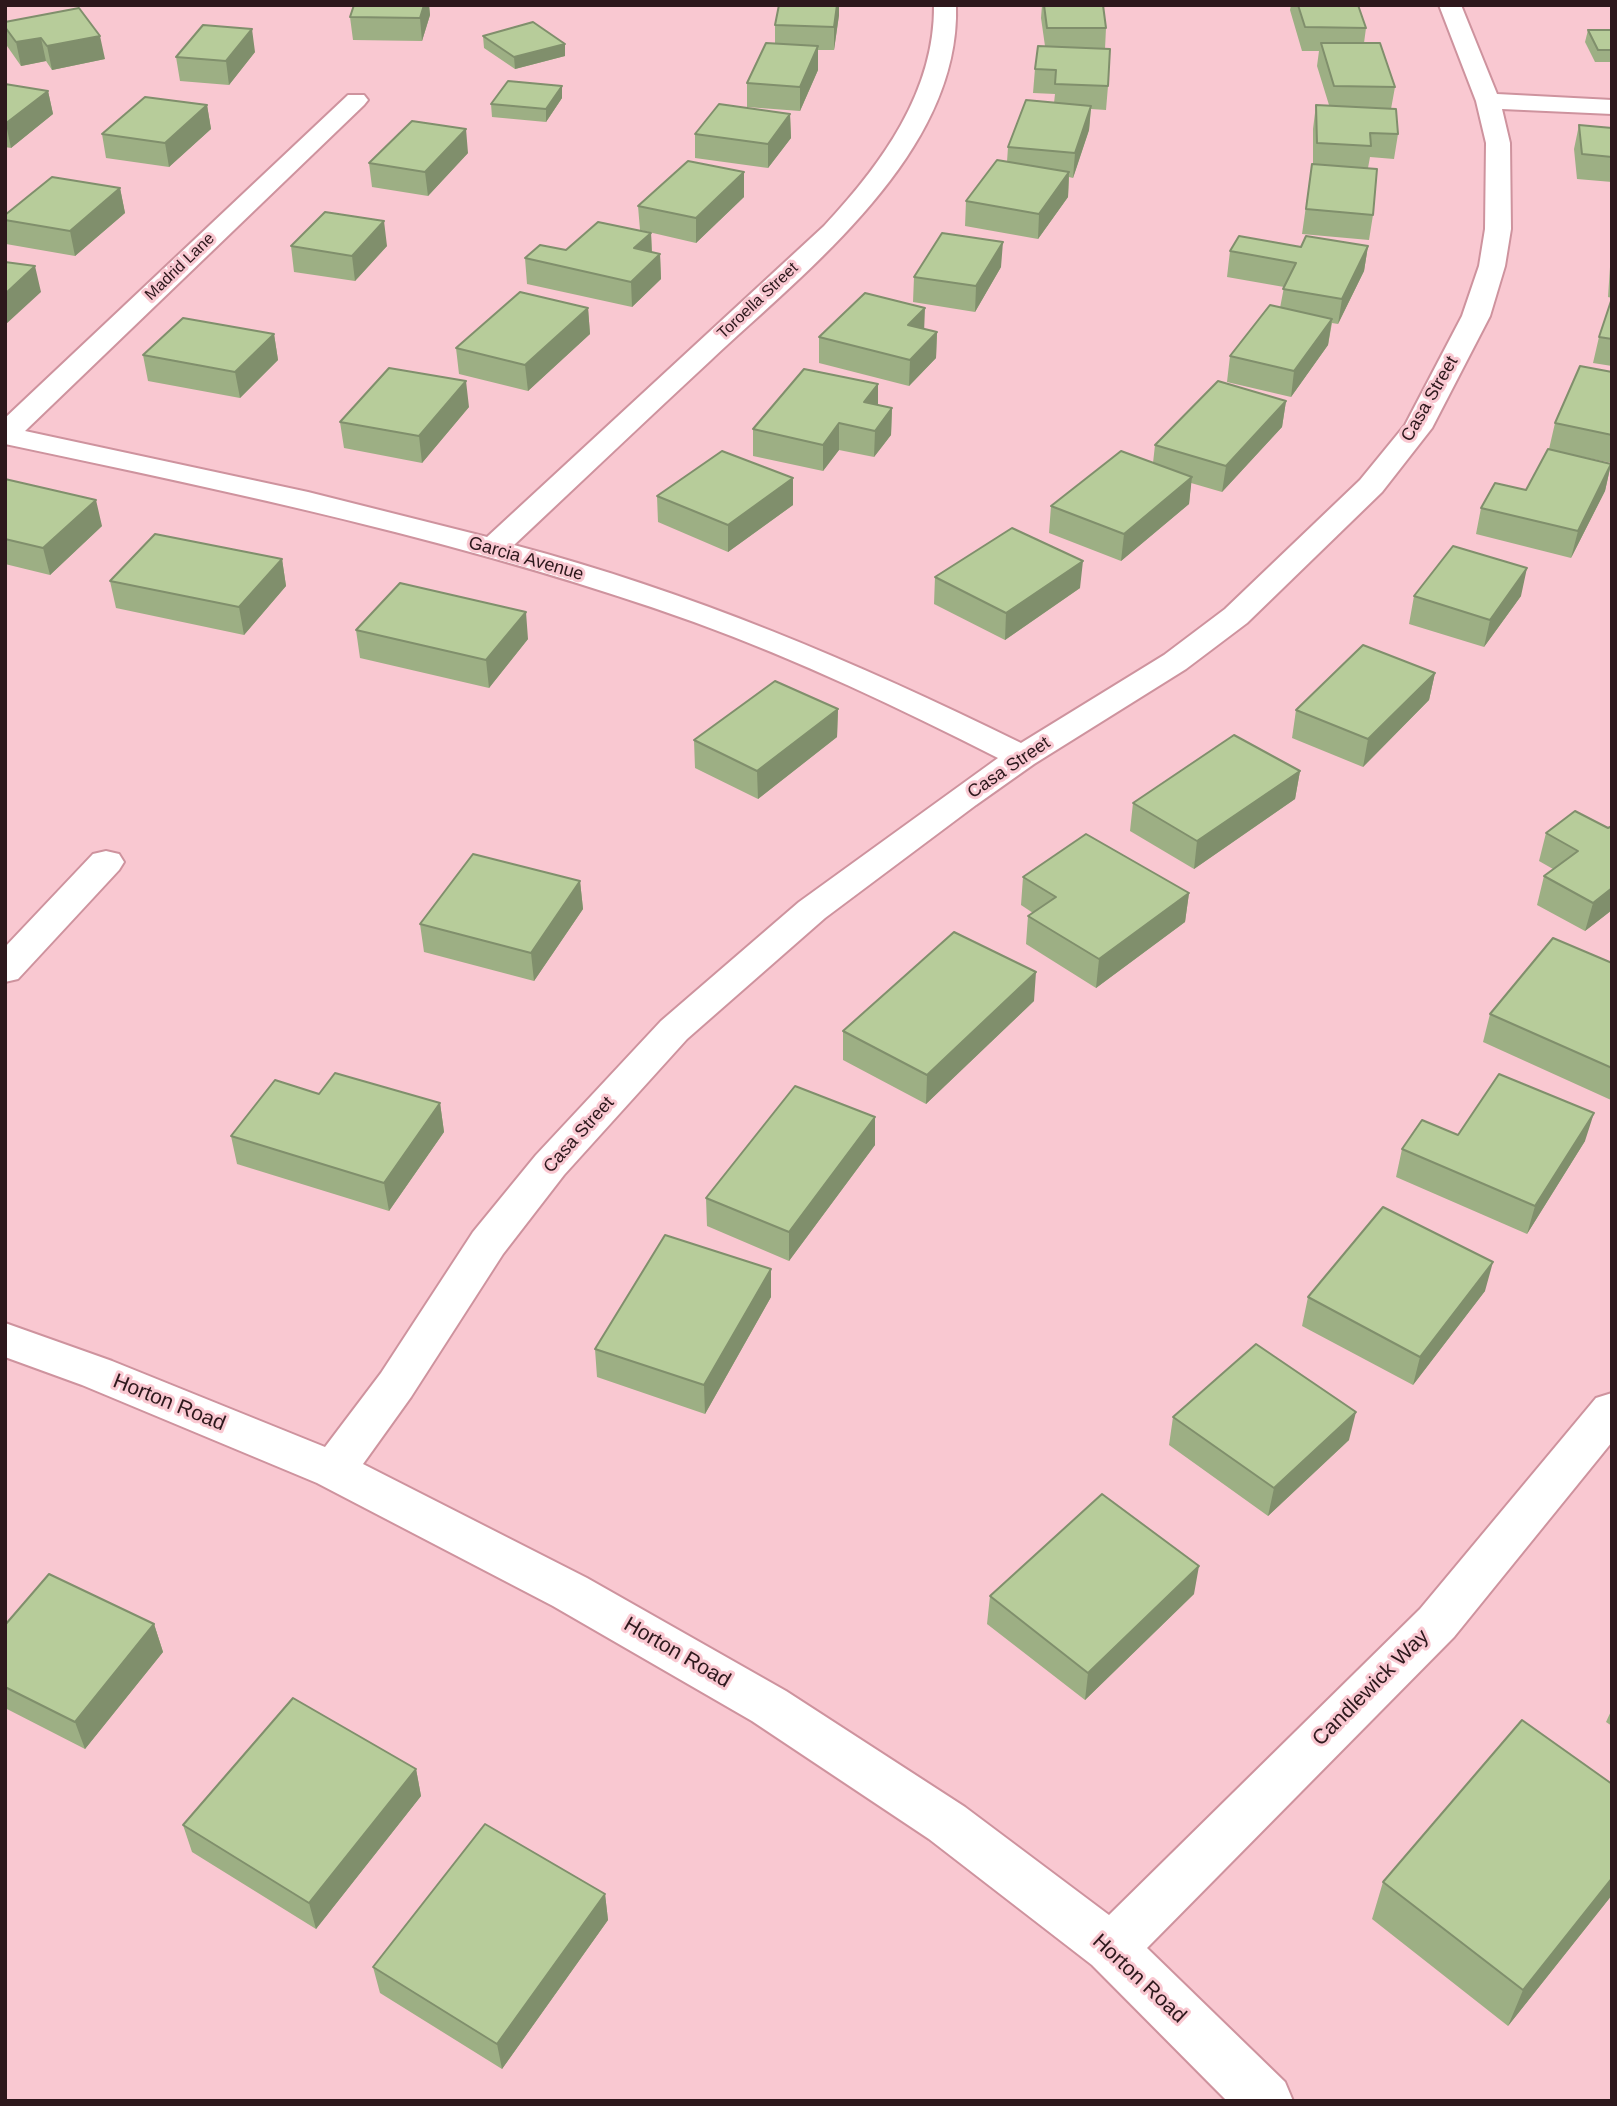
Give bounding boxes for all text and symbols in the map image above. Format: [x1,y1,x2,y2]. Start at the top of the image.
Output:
street label: Madrid Lane [141,229,219,305]
street label: Toroella Street [714,259,802,343]
street label: Casa Street [1397,352,1463,446]
street label: Garcia Avenue [466,532,586,586]
street label: Casa Street [964,732,1054,804]
street label: Casa Street [539,1092,619,1178]
street label: Horton Road [109,1369,229,1437]
street label: Horton Road [619,1612,735,1694]
street label: Candlewick Way [1307,1624,1435,1752]
street label: Horton Road [1087,1929,1191,2029]

